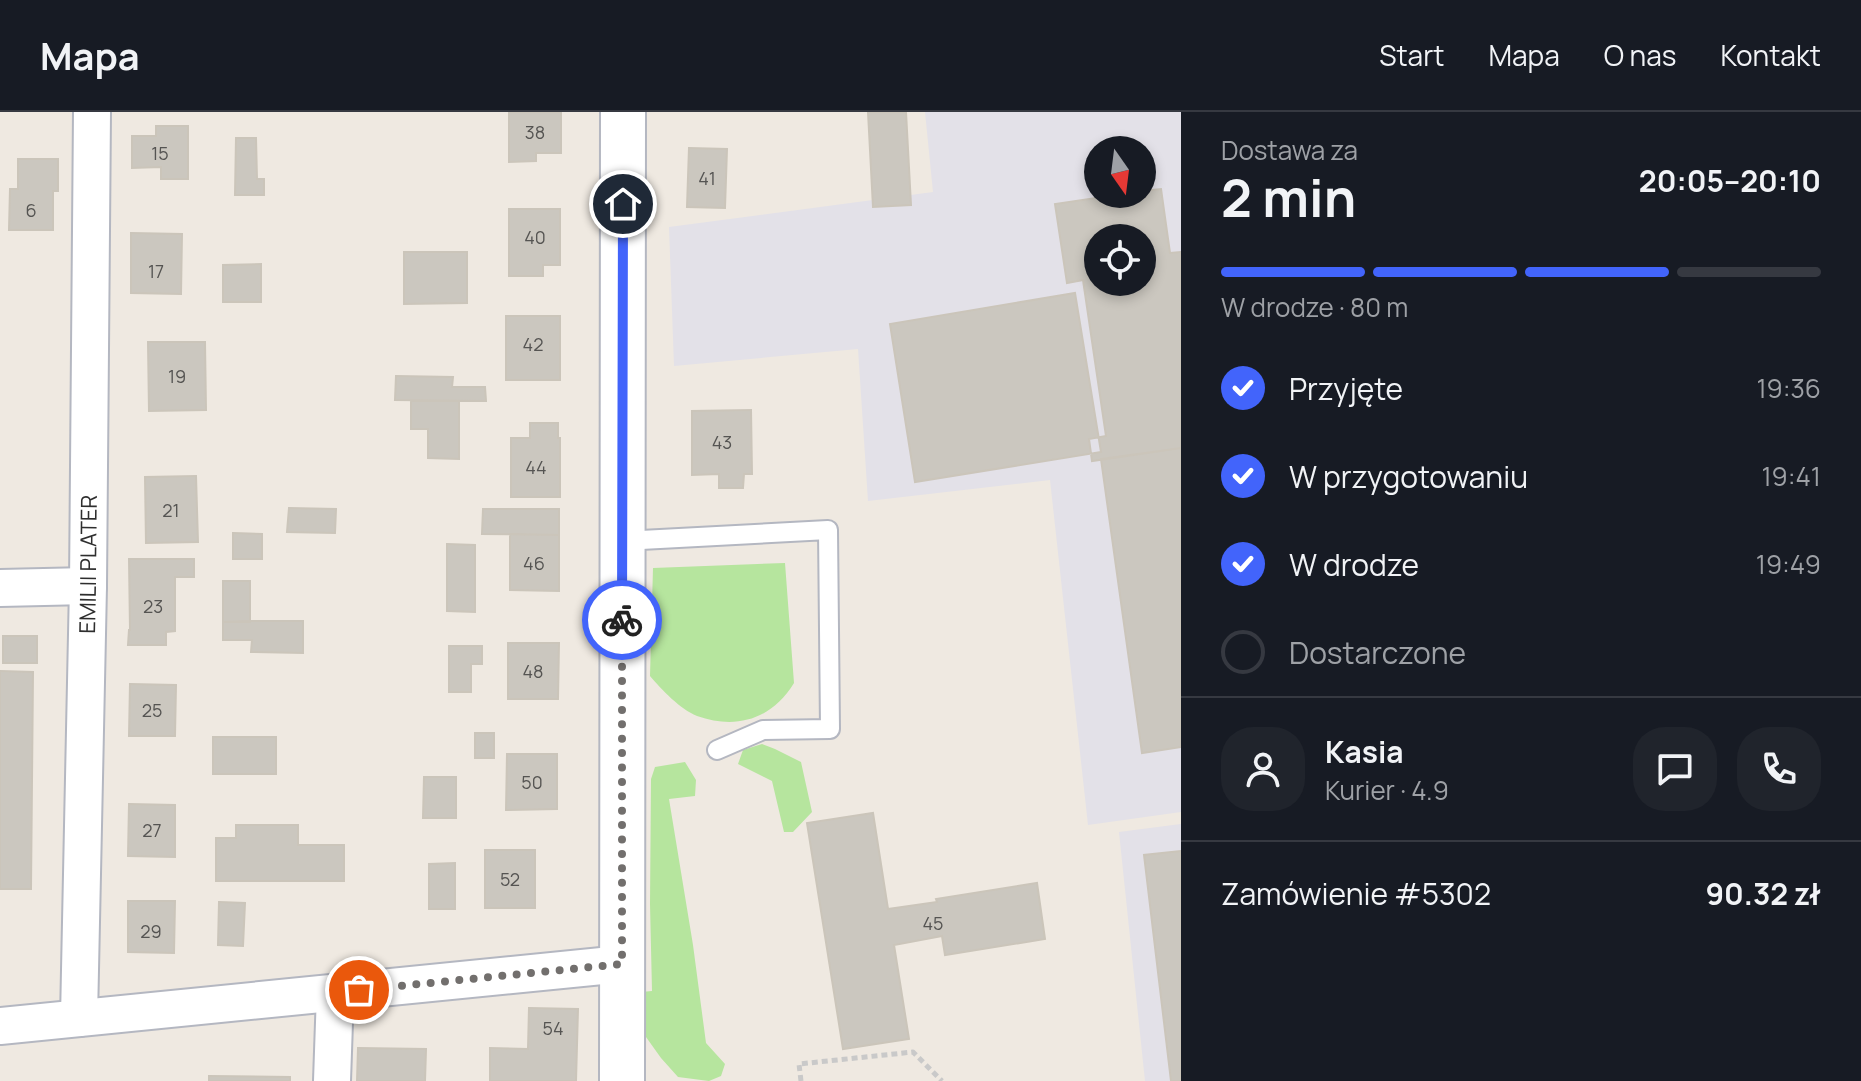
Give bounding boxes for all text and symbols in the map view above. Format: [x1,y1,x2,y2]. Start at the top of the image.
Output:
text: Mapa [40,29,140,81]
text: Start [1379,36,1444,74]
text: Mapa [1488,36,1560,74]
text: O nas [1604,36,1676,74]
text: Kontakt [1720,36,1821,74]
house number: 38 [525,120,545,144]
text: Dostawa za [1221,132,1358,168]
north arrow [1084,136,1156,208]
map controls [1084,136,1156,296]
house number: 15 [151,141,169,165]
text: 20:05–20:10 [1639,160,1821,201]
text: 2 min [1221,162,1356,233]
house number: 41 [698,166,716,190]
pin [589,170,657,238]
icon: home [601,182,645,226]
house number: 6 [25,198,37,222]
button: locate [1084,224,1156,296]
house number: 40 [524,225,546,249]
house number: 17 [148,259,164,283]
text: W drodze · 80 m [1221,289,1408,325]
house number: 42 [523,332,543,356]
house number: 19 [168,364,186,388]
icon: check [1221,366,1265,410]
text: Przyjęte [1289,368,1403,409]
text: 19:36 [1756,370,1821,406]
house number: 43 [712,430,732,454]
icon: check [1221,454,1265,498]
house number: 44 [525,455,547,479]
text: W przygotowaniu [1289,456,1528,497]
text: 19:41 [1761,458,1821,494]
street label: EMILII PLATER [72,495,104,634]
house number: 21 [162,498,180,522]
icon: check [1221,542,1265,586]
text: W drodze [1289,544,1419,585]
text: 19:49 [1756,546,1821,582]
house number: 46 [523,551,545,575]
courier [582,580,662,660]
house number: 23 [143,594,163,618]
icon: bike [600,598,644,642]
text: Dostarczone [1289,632,1466,673]
house number: 48 [522,659,544,683]
house number: 25 [142,698,162,722]
button: person [1221,727,1305,811]
button: chat [1633,727,1717,811]
button: phone [1737,727,1821,811]
text: Kasia [1325,731,1404,772]
house number: 50 [521,770,543,794]
text: Kurier · 4.9 [1325,772,1449,808]
house number: 27 [142,818,162,842]
house number: 52 [500,867,520,891]
text: Zamówienie #5302 [1221,873,1491,914]
text: 90.32 zł [1705,873,1821,914]
house number: 45 [922,911,944,935]
house number: 29 [140,919,162,943]
pin [325,956,393,1024]
icon: bag [337,968,381,1012]
house number: 54 [542,1016,564,1040]

